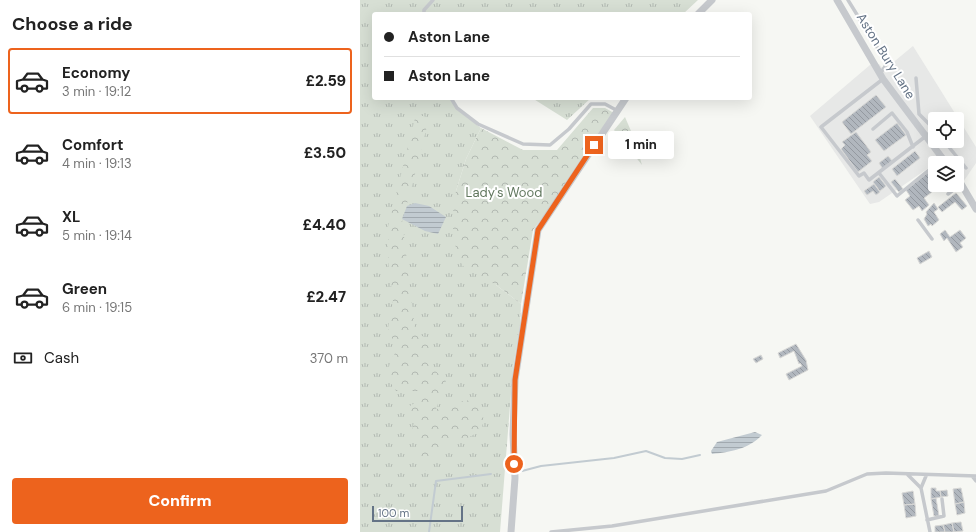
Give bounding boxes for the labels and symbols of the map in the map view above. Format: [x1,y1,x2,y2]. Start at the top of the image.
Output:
street label: Aston Bury Lane [853,10,919,102]
callout: 1 min [608,131,674,159]
route end [585,136,603,154]
park label: Lady's Wood [466,184,542,201]
route start [505,455,523,473]
scale bar [372,504,463,523]

